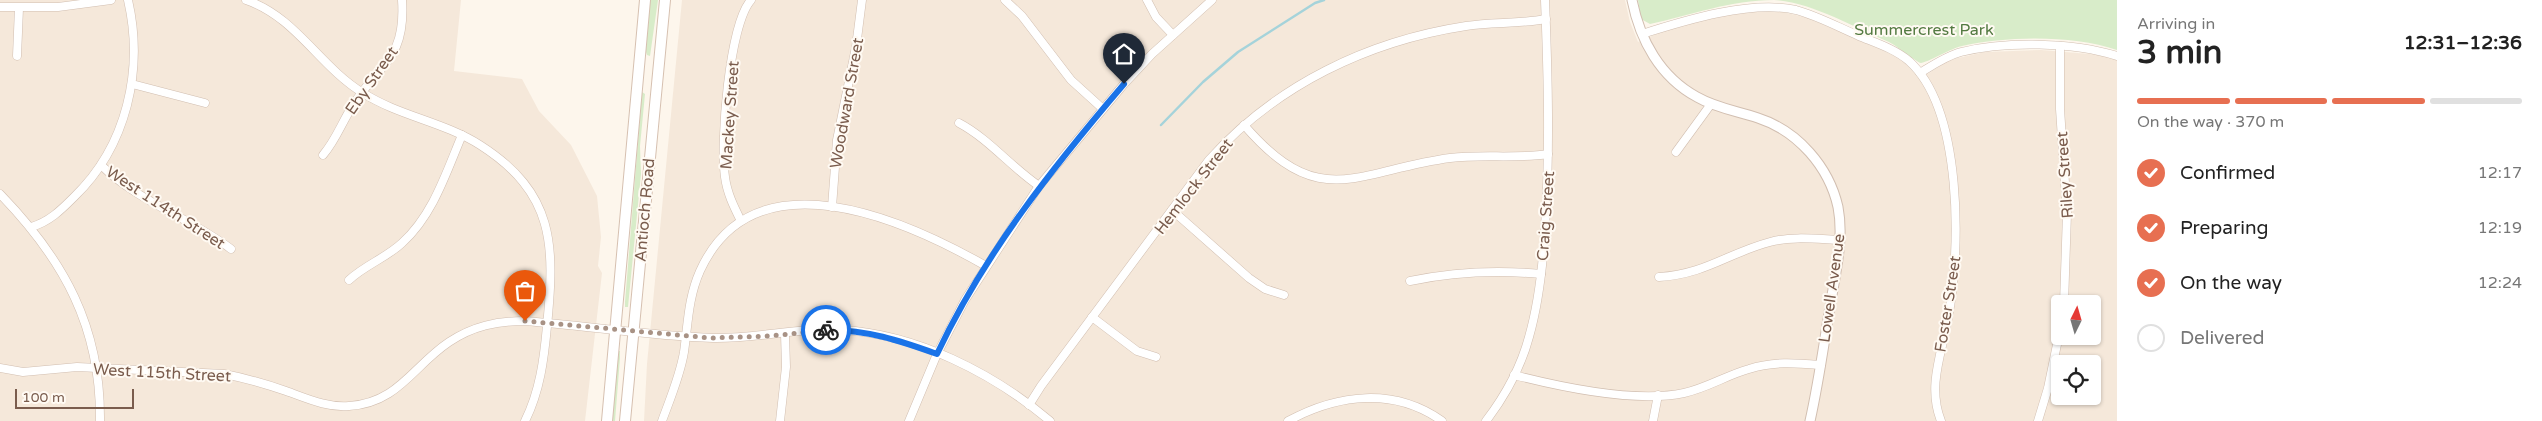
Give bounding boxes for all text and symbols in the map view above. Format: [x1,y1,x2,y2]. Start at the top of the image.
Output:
text: Arriving in [2137,14,2215,34]
park label: Summercrest Park [1854,20,1994,40]
text: 12:31–12:36 [2404,32,2522,54]
pin [1103,33,1145,84]
text: 3 min [2137,34,2222,72]
street label: Woodward Street [826,36,868,170]
icon: home [1110,40,1138,68]
street label: Eby Street [341,43,403,119]
street label: Mackey Street [716,60,744,170]
text: On the way · 370 m [2137,112,2284,132]
street label: Riley Street [2052,131,2078,219]
street label: Hemlock Street [1150,135,1238,239]
street label: Antioch Road [631,157,659,263]
icon: check [2137,159,2165,187]
street label: West 114th Street [102,162,229,254]
text: Confirmed [2180,162,2275,184]
text: 12:17 [2478,163,2522,183]
street label: Craig Street [1533,170,1559,262]
icon: check [2137,214,2165,242]
text: Preparing [2180,217,2269,239]
text: 12:19 [2478,218,2522,238]
street label: Lowell Avenue [1814,232,1850,344]
street label: Foster Street [1930,254,1965,354]
icon: check [2137,269,2165,297]
pin [504,270,546,321]
text: On the way [2180,272,2282,294]
text: 12:24 [2478,273,2522,293]
icon: bag [511,277,539,305]
north arrow [2051,295,2101,345]
map controls [2051,295,2101,405]
courier [801,305,851,355]
icon: bike [812,316,840,344]
text: Delivered [2180,327,2265,349]
button: locate [2051,355,2101,405]
street label: West 115th Street [92,359,232,387]
scale bar [15,386,134,409]
text: 100 m [22,389,65,406]

